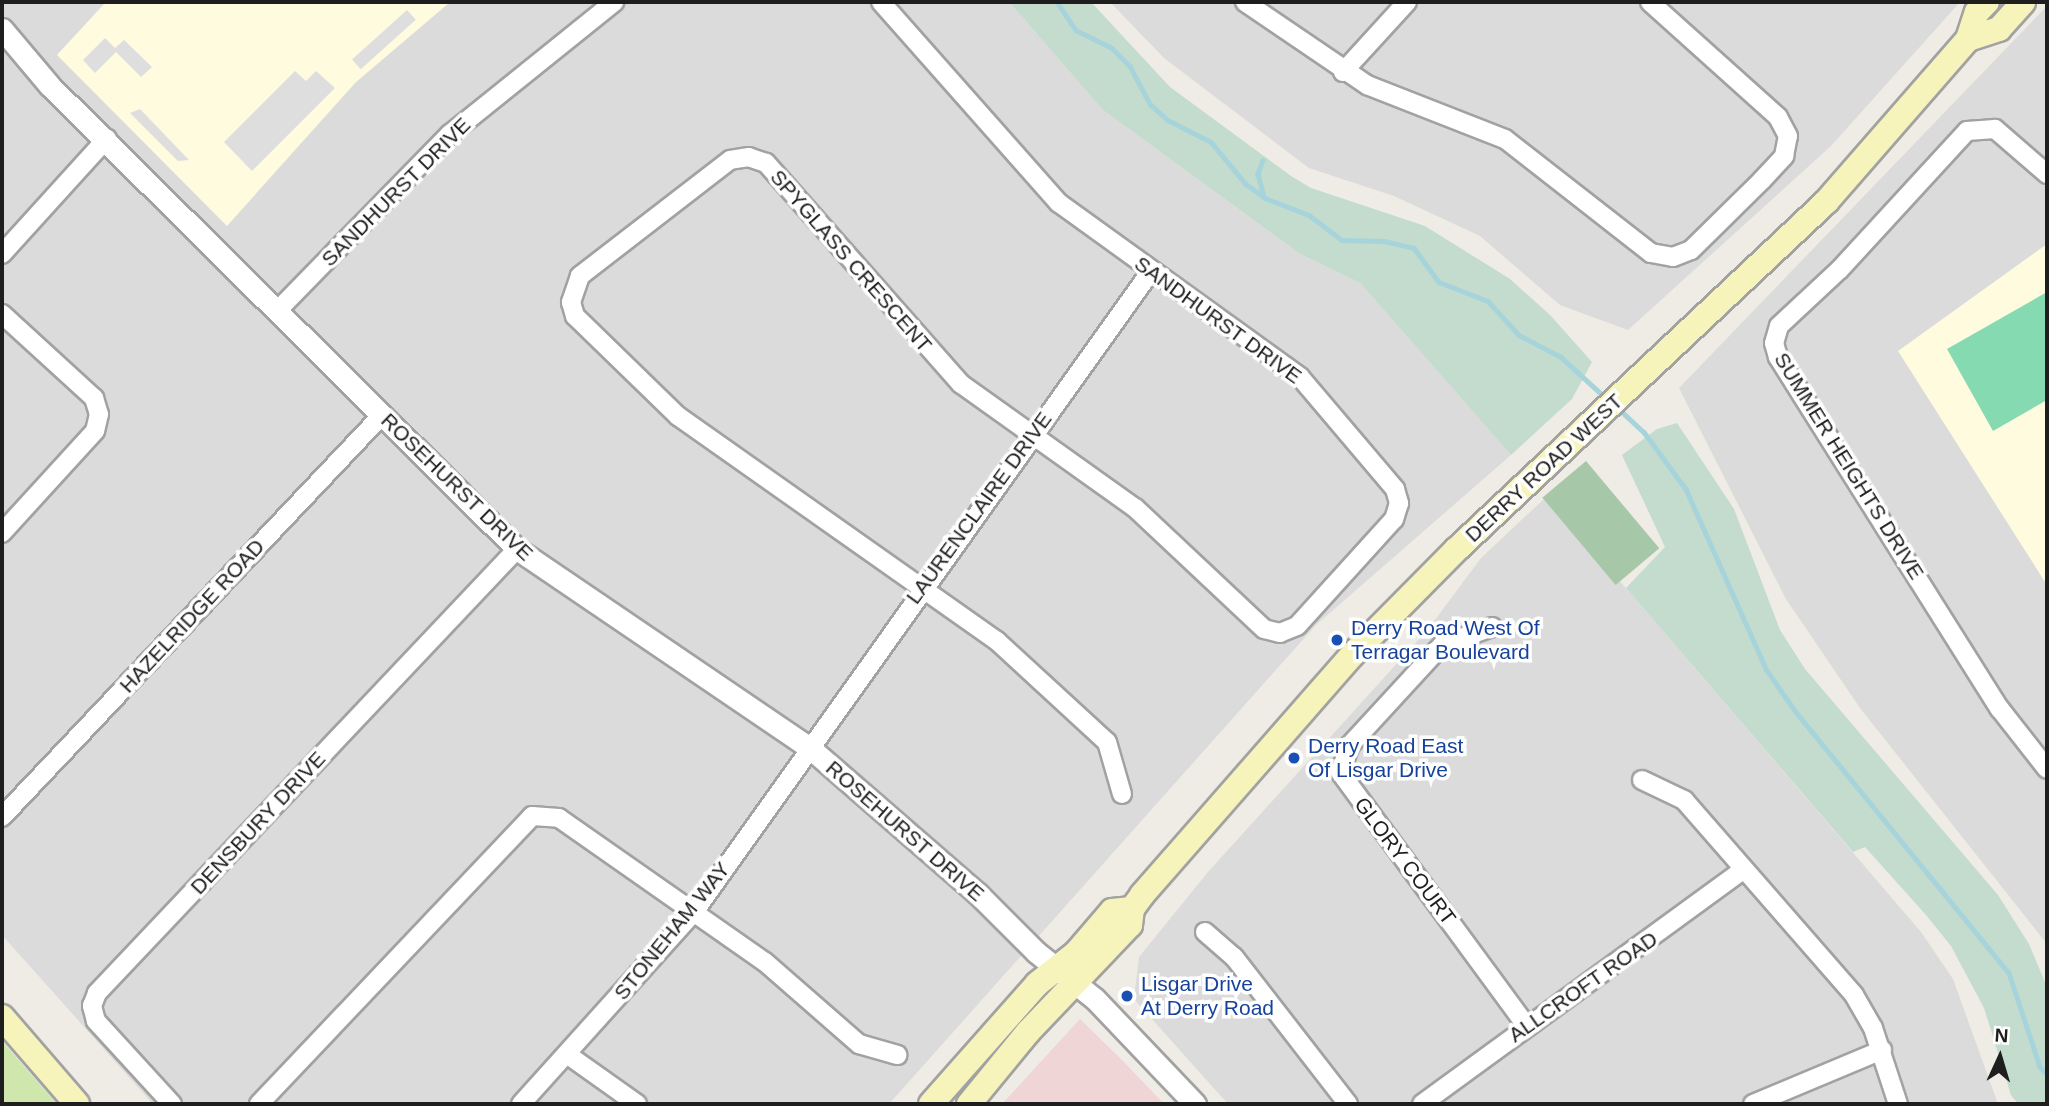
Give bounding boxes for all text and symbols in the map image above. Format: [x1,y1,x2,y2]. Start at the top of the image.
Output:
street label: SANDHURST DRIVE [316,112,476,272]
street label: SPYGLASS CRESCENT [765,165,937,357]
street label: SANDHURST DRIVE [1129,251,1307,389]
street label: SUMMER HEIGHTS DRIVE [1769,348,1929,584]
street label: DERRY ROAD WEST [1460,388,1628,548]
street label: LAURENCLAIRE DRIVE [901,407,1057,609]
street label: ROSEHURST DRIVE [376,408,538,566]
street label: HAZELRIDGE ROAD [114,534,270,698]
place label: Derry Road West Of Terragar Boulevard [1351,615,1540,665]
marker: Derry Road West Of Terragar Boulevard [1329,632,1345,648]
place label: Derry Road East Of Lisgar Drive [1308,733,1463,783]
street label: DENSBURY DRIVE [185,746,331,900]
marker: Derry Road East Of Lisgar Drive [1286,750,1302,766]
street label: ROSEHURST DRIVE [821,755,989,907]
street label: GLORY COURT [1349,792,1461,930]
street label: STONEHAM WAY [609,857,735,1005]
street label: ALLCROFT ROAD [1504,926,1662,1048]
place label: Lisgar Drive At Derry Road [1141,971,1274,1021]
marker: Lisgar Drive At Derry Road [1119,988,1135,1004]
north arrow [1965,1022,2035,1092]
text: N [1994,1025,2009,1047]

